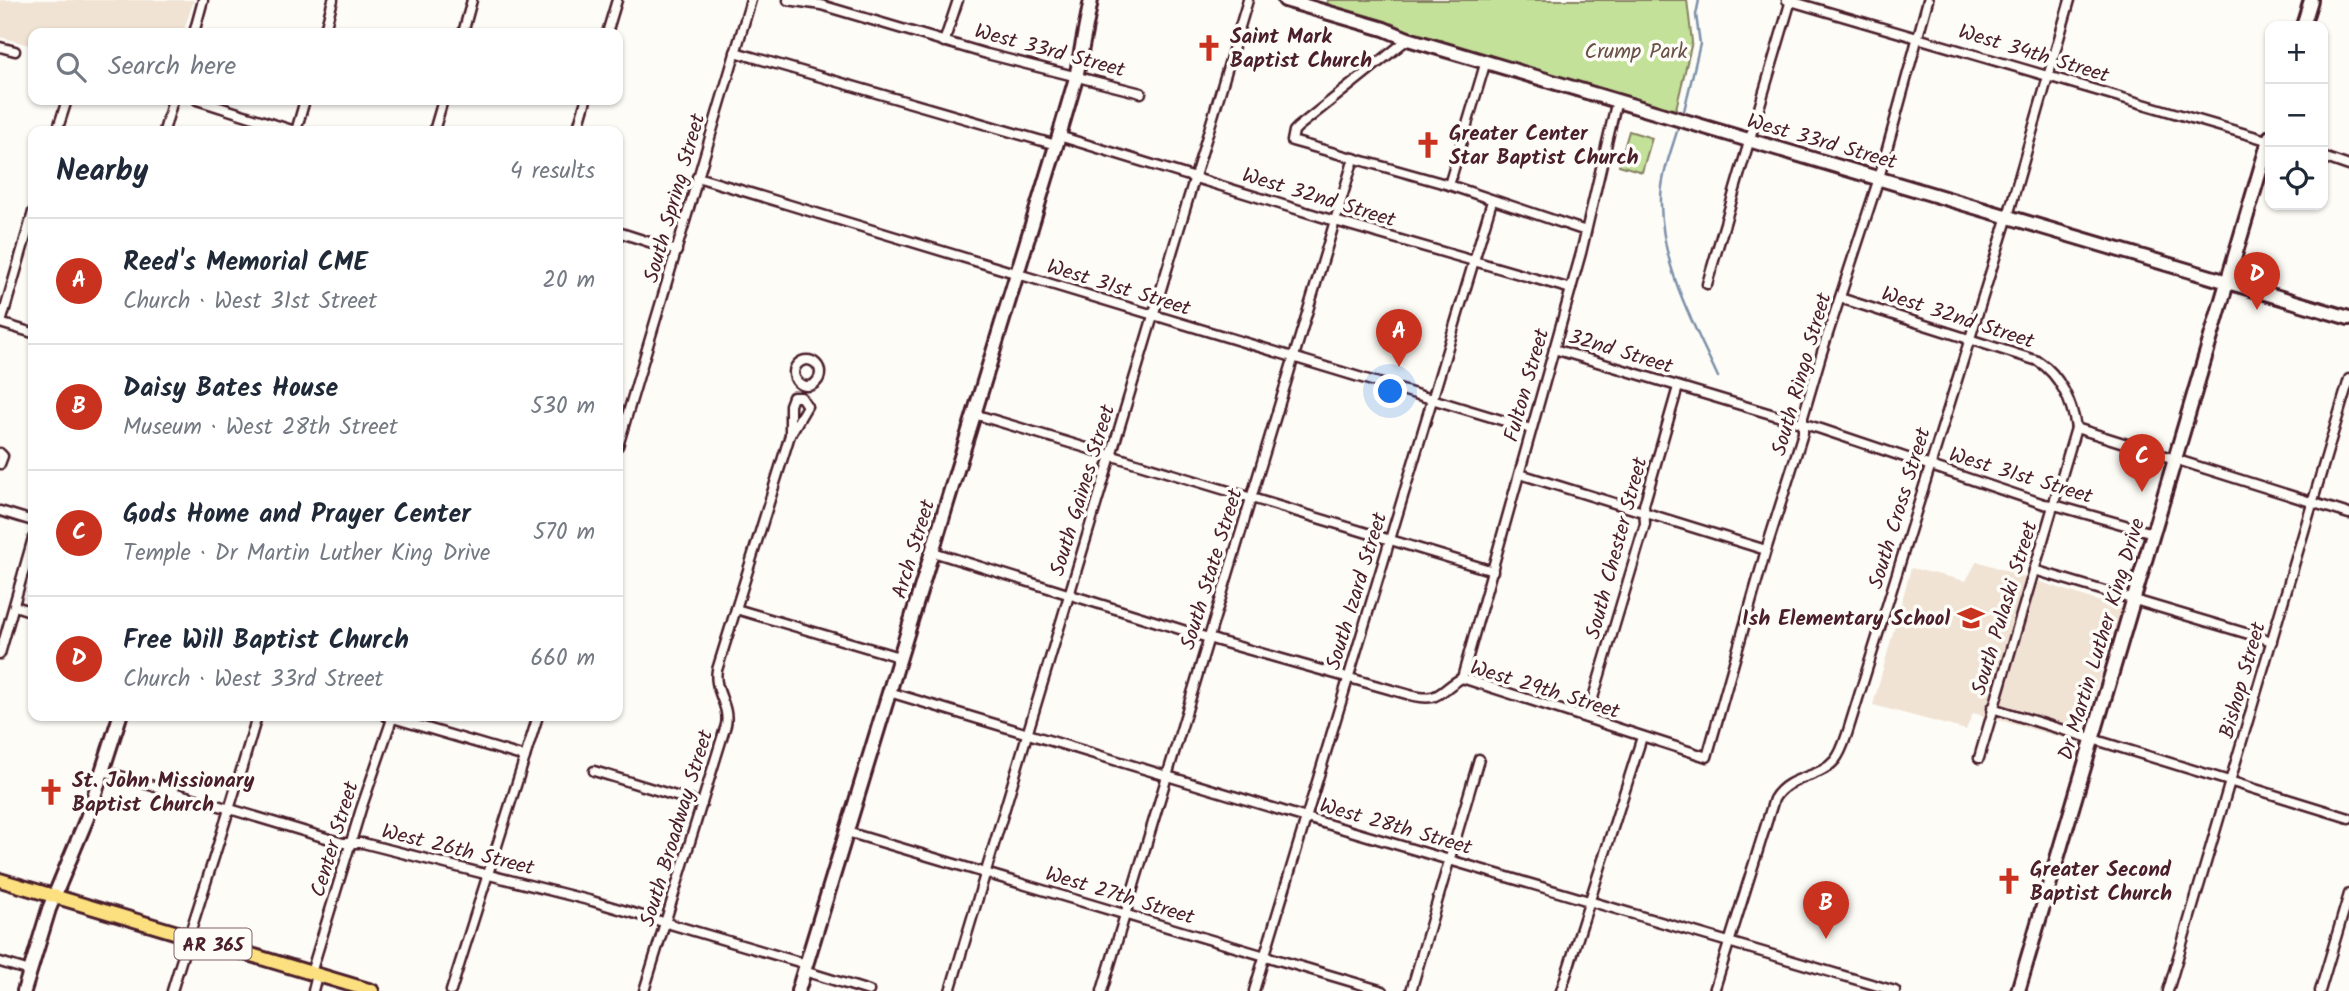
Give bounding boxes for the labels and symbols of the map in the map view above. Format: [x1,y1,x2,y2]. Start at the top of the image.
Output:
street label: West 33rd Street [971,16,1129,88]
street label: West 34th Street [1954,16,2114,93]
place label: Saint Mark Baptist Church [1230,21,1372,78]
church icon: Saint Mark Baptist Church [1194,33,1224,63]
park label: Crump Park [1585,36,1688,69]
street label: West 33rd Street [1743,105,1901,180]
street label: South Spring Street [636,109,716,287]
place label: Greater Center Star Baptist Church [1449,118,1639,175]
church icon: Greater Center Star Baptist Church [1413,130,1443,160]
street label: West 32nd Street [1238,159,1400,238]
street label: West 31st Street [1043,251,1195,326]
pin: D [2234,252,2280,310]
street label: West 32nd Street [1877,278,2039,359]
street label: South Ringo Street [1763,288,1842,460]
pin: A [1376,309,1422,367]
street label: 32nd Street [1564,321,1678,384]
street label: Fulton Street [1495,324,1560,446]
your location [1373,374,1407,408]
street label: South Gaines Street [1042,400,1125,580]
street label: South Cross Street [1860,423,1941,593]
pin: C [2119,434,2165,492]
street label: West 31st Street [1945,439,2097,514]
street label: South Chester Street [1577,453,1658,643]
street label: South State Street [1172,484,1253,654]
street label: Arch Street [884,495,945,603]
street label: South Izard Street [1318,508,1397,674]
street label: Dr Martin Luther King Drive [2050,514,2155,765]
street label: South Pulaski Street [1963,516,2048,700]
place label: Ish Elementary School [1742,603,1950,636]
school or university icon: Ish Elementary School [1956,603,1986,633]
street label: Bishop Street [2211,617,2276,743]
street label: West 29th Street [1466,652,1624,729]
street label: South Broadway Street [632,725,723,931]
place label: St. John Missionary Baptist Church [72,765,254,822]
church icon: St. John Missionary Baptist Church [36,777,66,807]
street label: Center Street [302,777,369,901]
street label: West 28th Street [1315,790,1477,865]
street label: West 26th Street [378,816,538,886]
place label: Greater Second Baptist Church [2030,854,2172,911]
street label: West 27th Street [1041,858,1199,935]
church icon: Greater Second Baptist Church [1994,866,2024,896]
pin: B [1803,881,1849,939]
road number: AR 365 [174,928,252,960]

